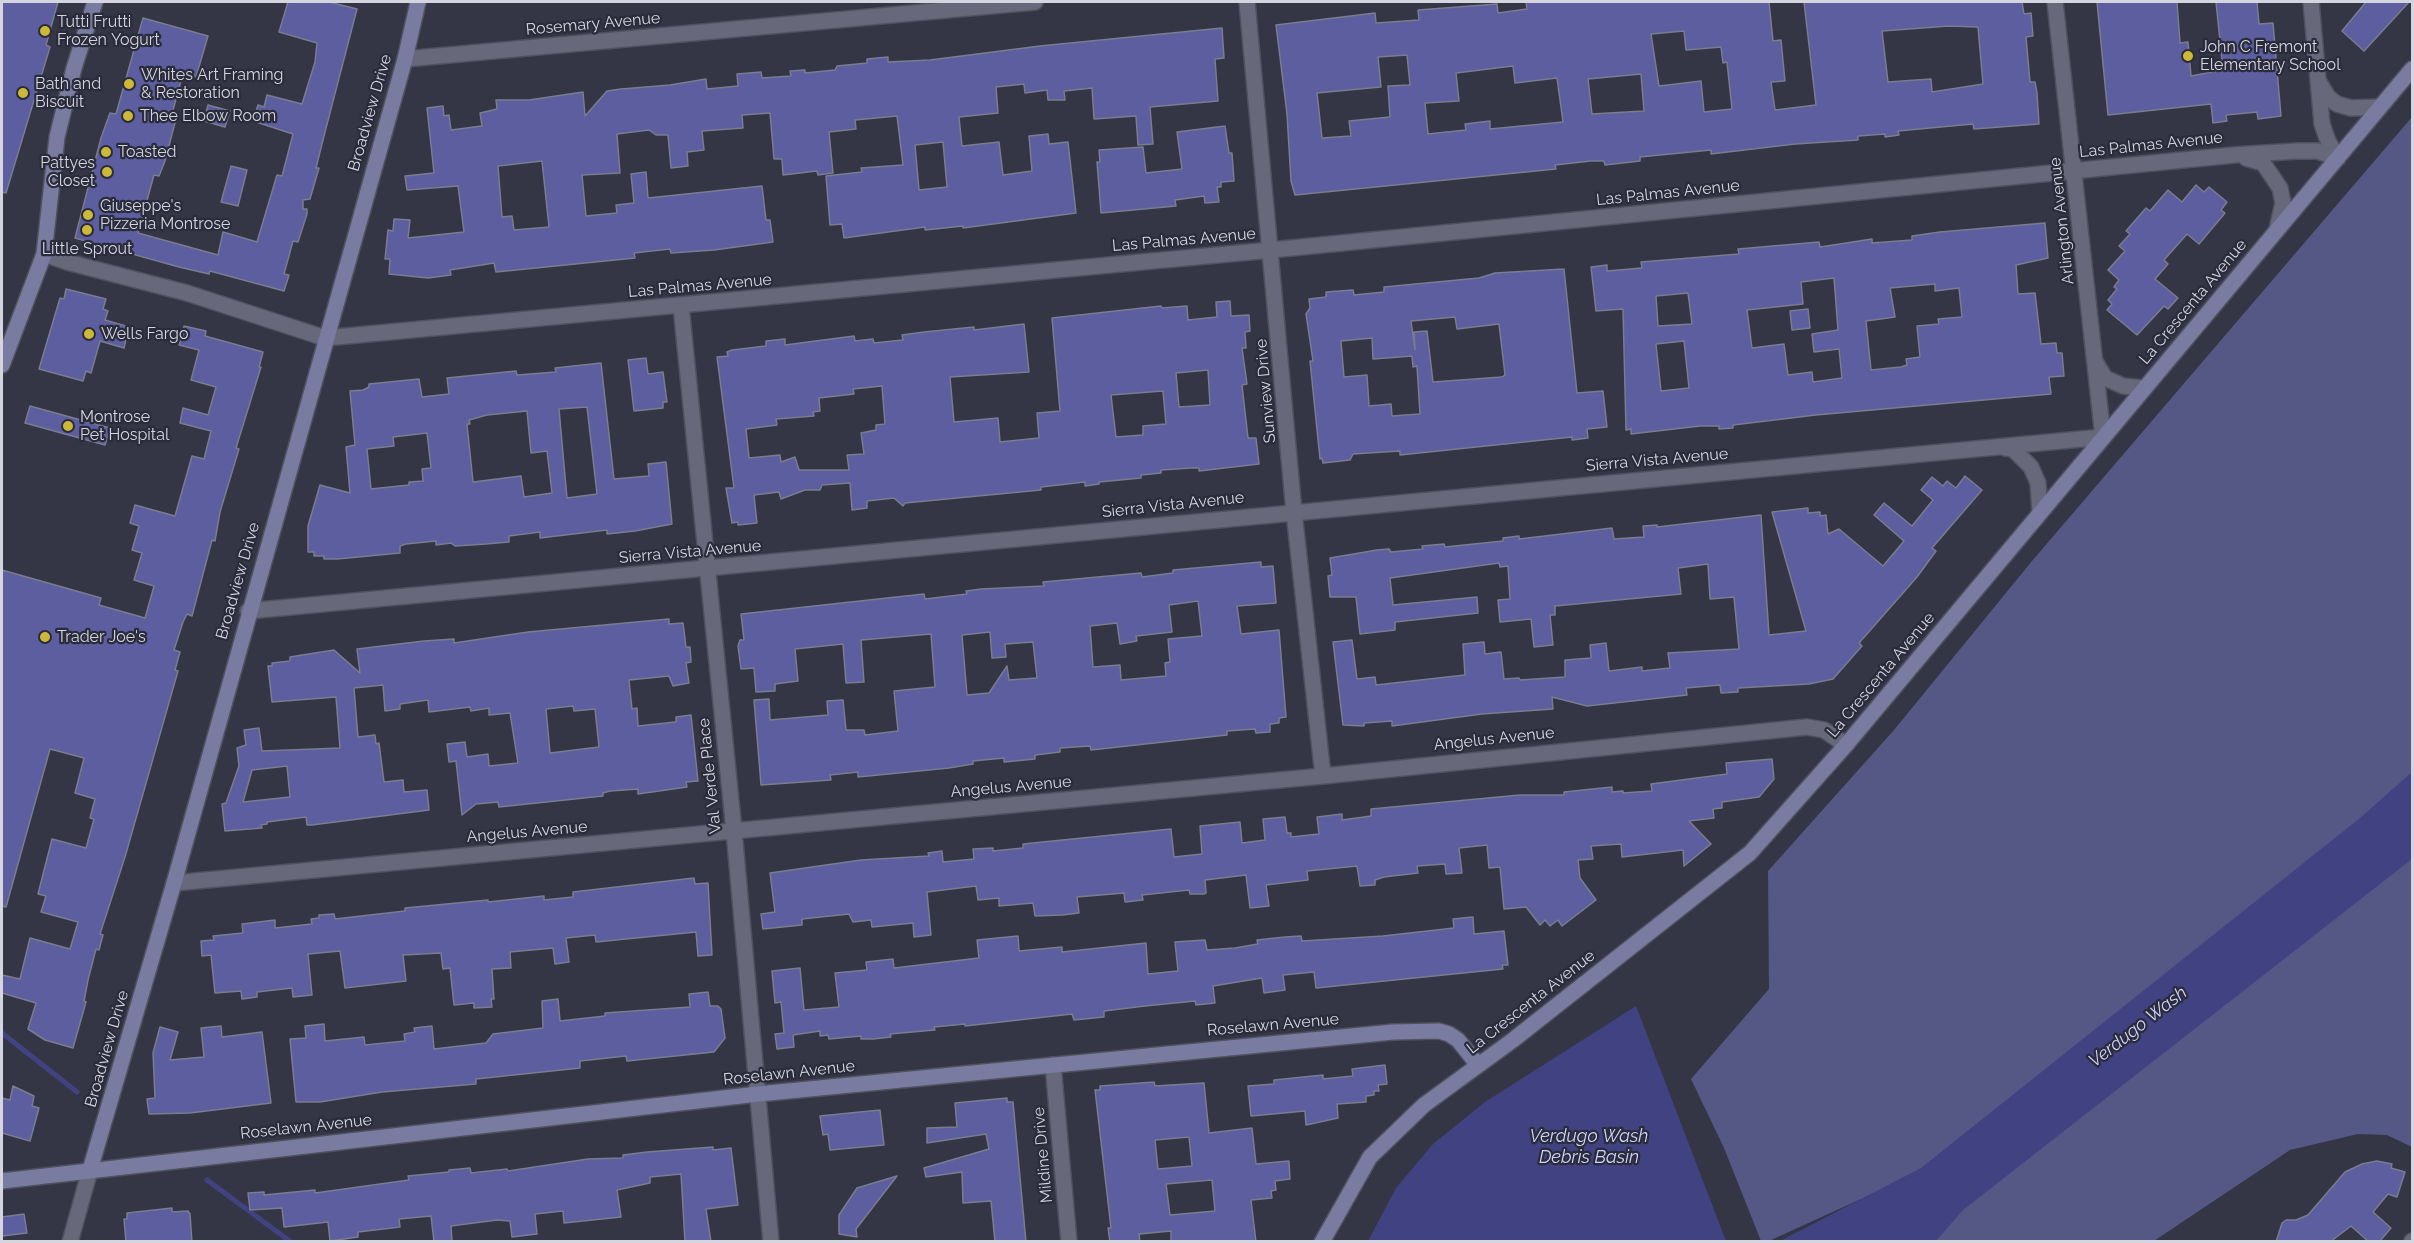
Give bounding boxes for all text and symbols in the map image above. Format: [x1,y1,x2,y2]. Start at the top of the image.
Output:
street label: Rosemary Avenue [525,9,661,39]
place label: Tutti Frutti Frozen Yogurt [57,12,160,50]
marker: Tutti Frutti Frozen Yogurt [38,24,52,38]
place label: John C Fremont Elementary School [2200,37,2340,75]
marker: John C Fremont Elementary School [2181,49,2195,63]
street label: Broadview Drive [344,52,396,174]
place label: Whites Art Framing & Restoration [141,65,283,103]
place label: Bath and Biscuit [35,74,101,112]
marker: Whites Art Framing & Restoration [122,77,136,91]
marker: Bath and Biscuit [16,86,30,100]
place label: Thee Elbow Room [140,106,276,126]
marker: Thee Elbow Room [121,109,135,123]
street label: Las Palmas Avenue [2078,128,2224,162]
place label: Toasted [118,142,177,162]
marker: Toasted [99,145,113,159]
place label: Pattyes Closet [40,153,95,191]
street label: Arlington Avenue [2046,156,2078,286]
marker: Pattyes Closet [100,165,114,179]
street label: Las Palmas Avenue [1595,176,1741,210]
place label: Giuseppe's Pizzeria Montrose [100,196,230,234]
marker: Giuseppe's Pizzeria Montrose [81,208,95,222]
marker: Little Sprout [80,223,94,237]
street label: Las Palmas Avenue [1111,224,1257,256]
street label: La Crescenta Avenue [2135,236,2251,368]
place label: Little Sprout [42,239,132,259]
street label: Las Palmas Avenue [627,270,773,302]
place label: Wells Fargo [101,324,188,344]
marker: Wells Fargo [82,327,96,341]
street label: Sunview Drive [1252,338,1280,444]
place label: Montrose Pet Hospital [80,407,169,445]
marker: Montrose Pet Hospital [61,419,75,433]
street label: Sierra Vista Avenue [1585,444,1729,476]
street label: Sierra Vista Avenue [1101,488,1245,522]
street label: Broadview Drive [212,520,264,642]
street label: Sierra Vista Avenue [618,536,762,568]
street label: La Crescenta Avenue [1823,609,1939,741]
place label: Trader Joe's [57,627,146,647]
marker: Trader Joe's [38,630,52,644]
street label: Val Verde Place [694,717,726,835]
street label: Angelus Avenue [1433,723,1555,755]
street label: Angelus Avenue [950,772,1072,802]
street label: Angelus Avenue [466,817,588,847]
street label: La Crescenta Avenue [1463,946,1599,1058]
water label: Verdugo Wash [2085,982,2191,1072]
street label: Broadview Drive [81,988,133,1110]
street label: Roselawn Avenue [1206,1010,1340,1040]
street label: Roselawn Avenue [722,1057,856,1089]
street label: Mildine Drive [1029,1106,1057,1204]
street label: Roselawn Avenue [239,1111,373,1143]
water label: Verdugo Wash Debris Basin [1530,1126,1648,1168]

